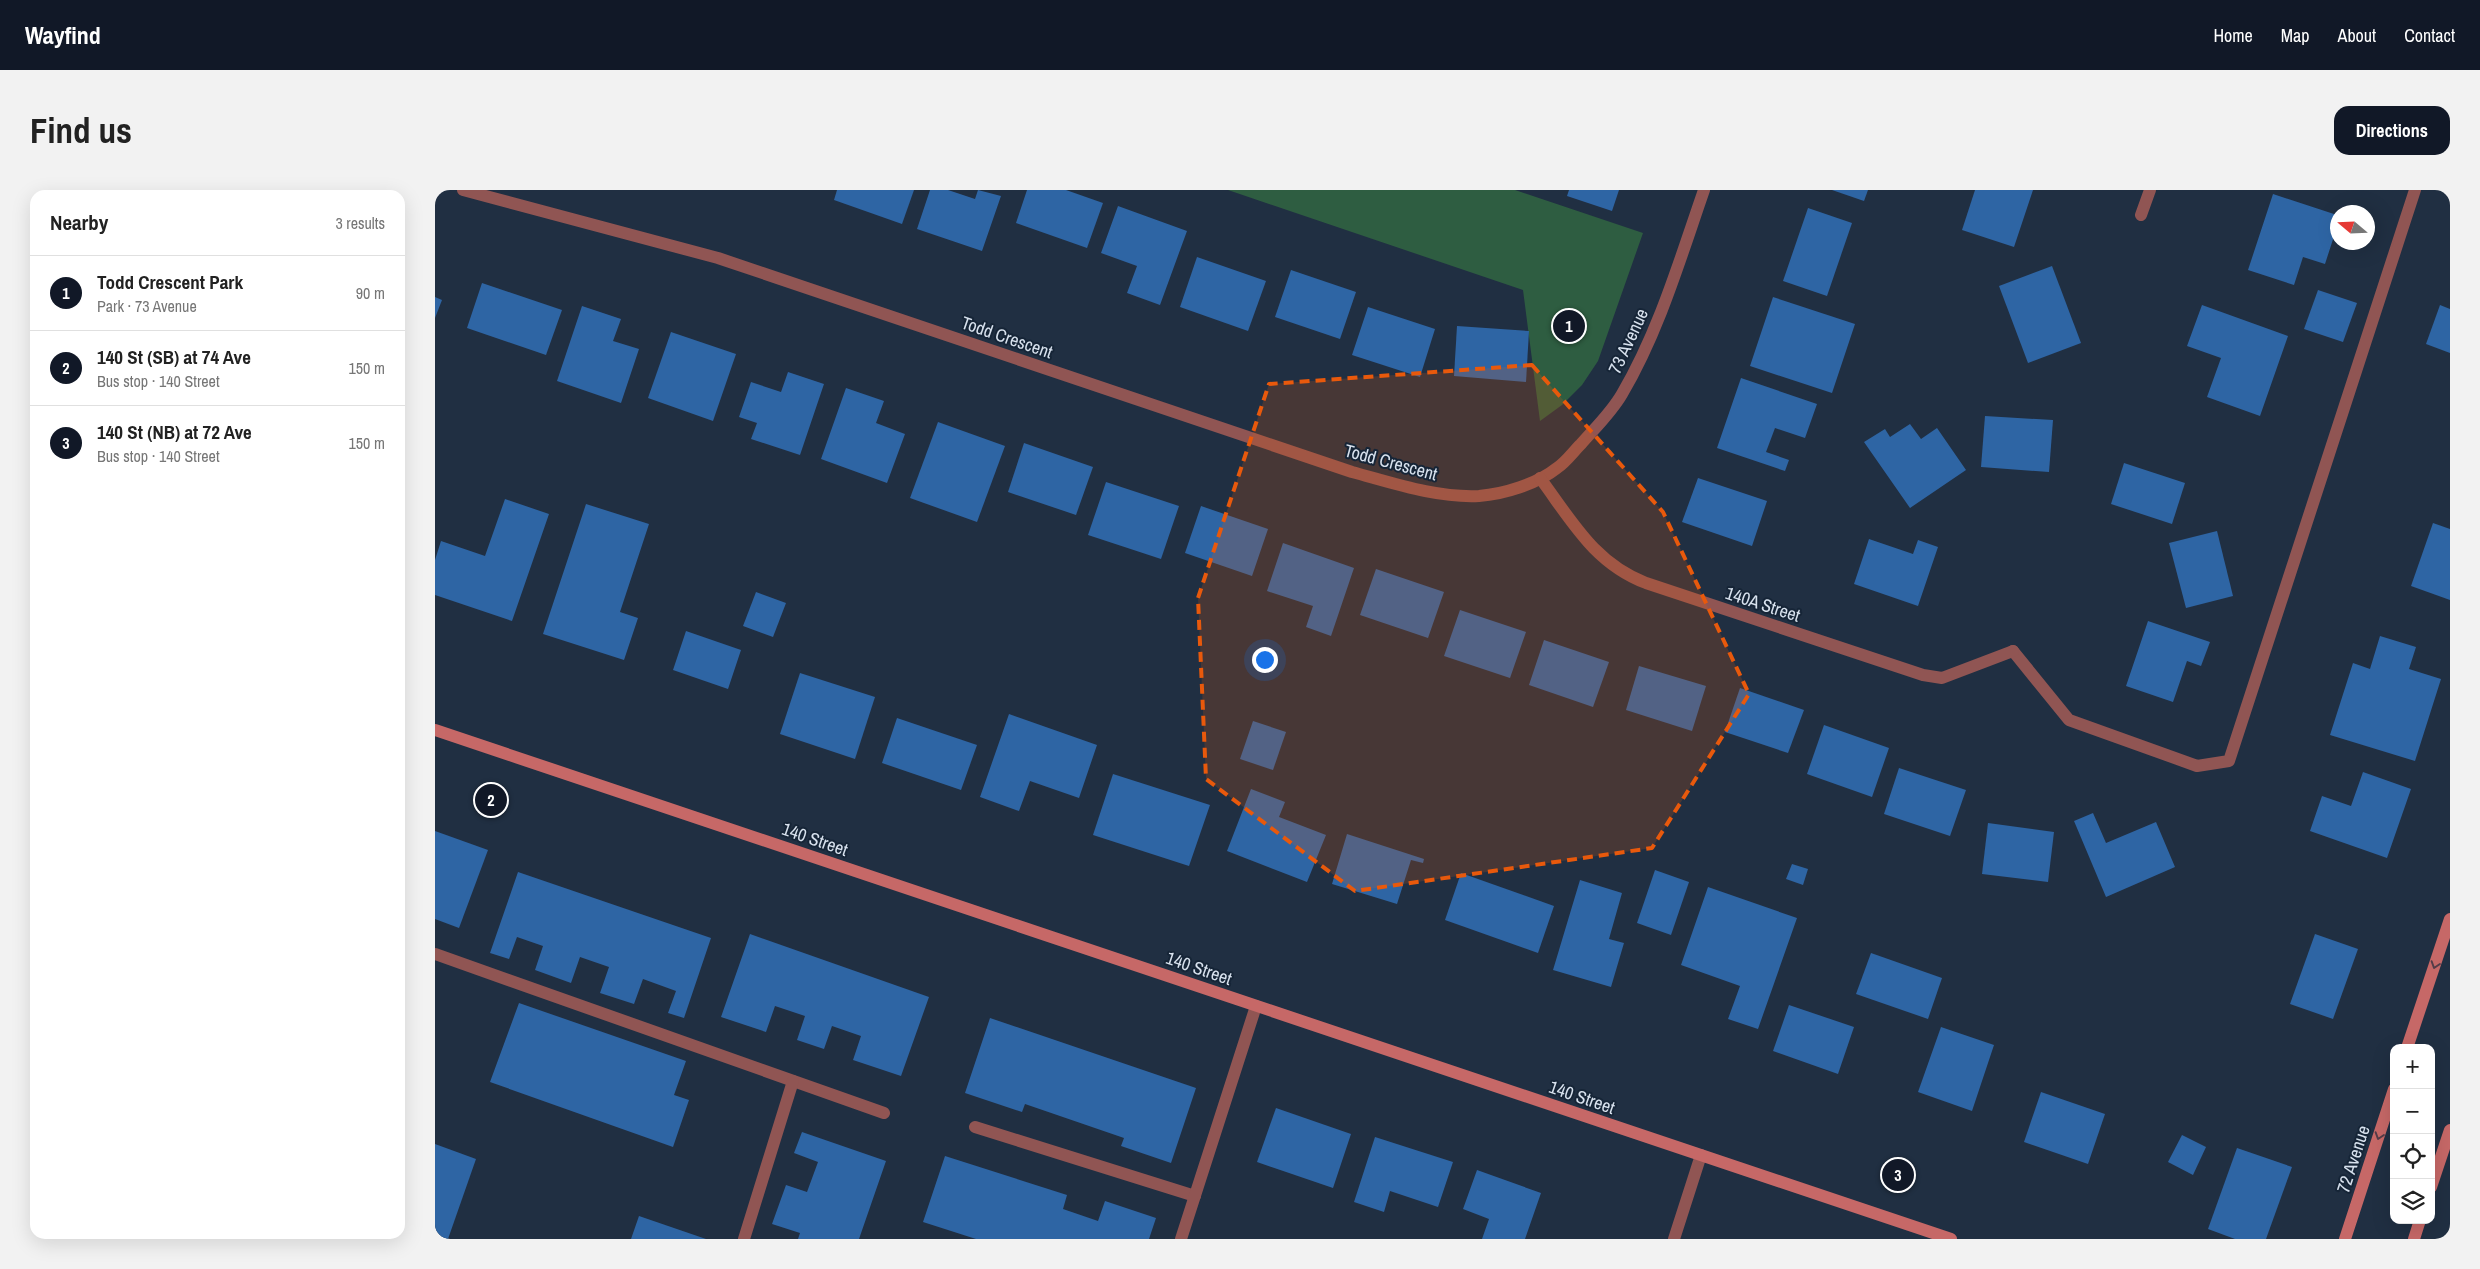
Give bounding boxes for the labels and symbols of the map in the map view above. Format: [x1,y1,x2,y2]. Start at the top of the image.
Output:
north arrow [2330,205,2375,250]
street label: 73 Avenue [1602,304,1654,378]
pin: 1 [1553,307,1585,345]
street label: Todd Crescent [958,310,1056,364]
street label: Todd Crescent [1342,438,1440,486]
street label: 140A Street [1722,580,1804,628]
your location [1252,647,1278,673]
pin: 2 [475,781,507,819]
street label: 140 Street [779,816,851,862]
street label: 140 Street [1163,945,1235,991]
one-way arrow [2430,961,2440,969]
street label: 140 Street [1546,1074,1618,1120]
street label: 72 Avenue [2330,1122,2376,1196]
one-way arrow [2374,1131,2384,1139]
pin: 3 [1882,1156,1914,1194]

